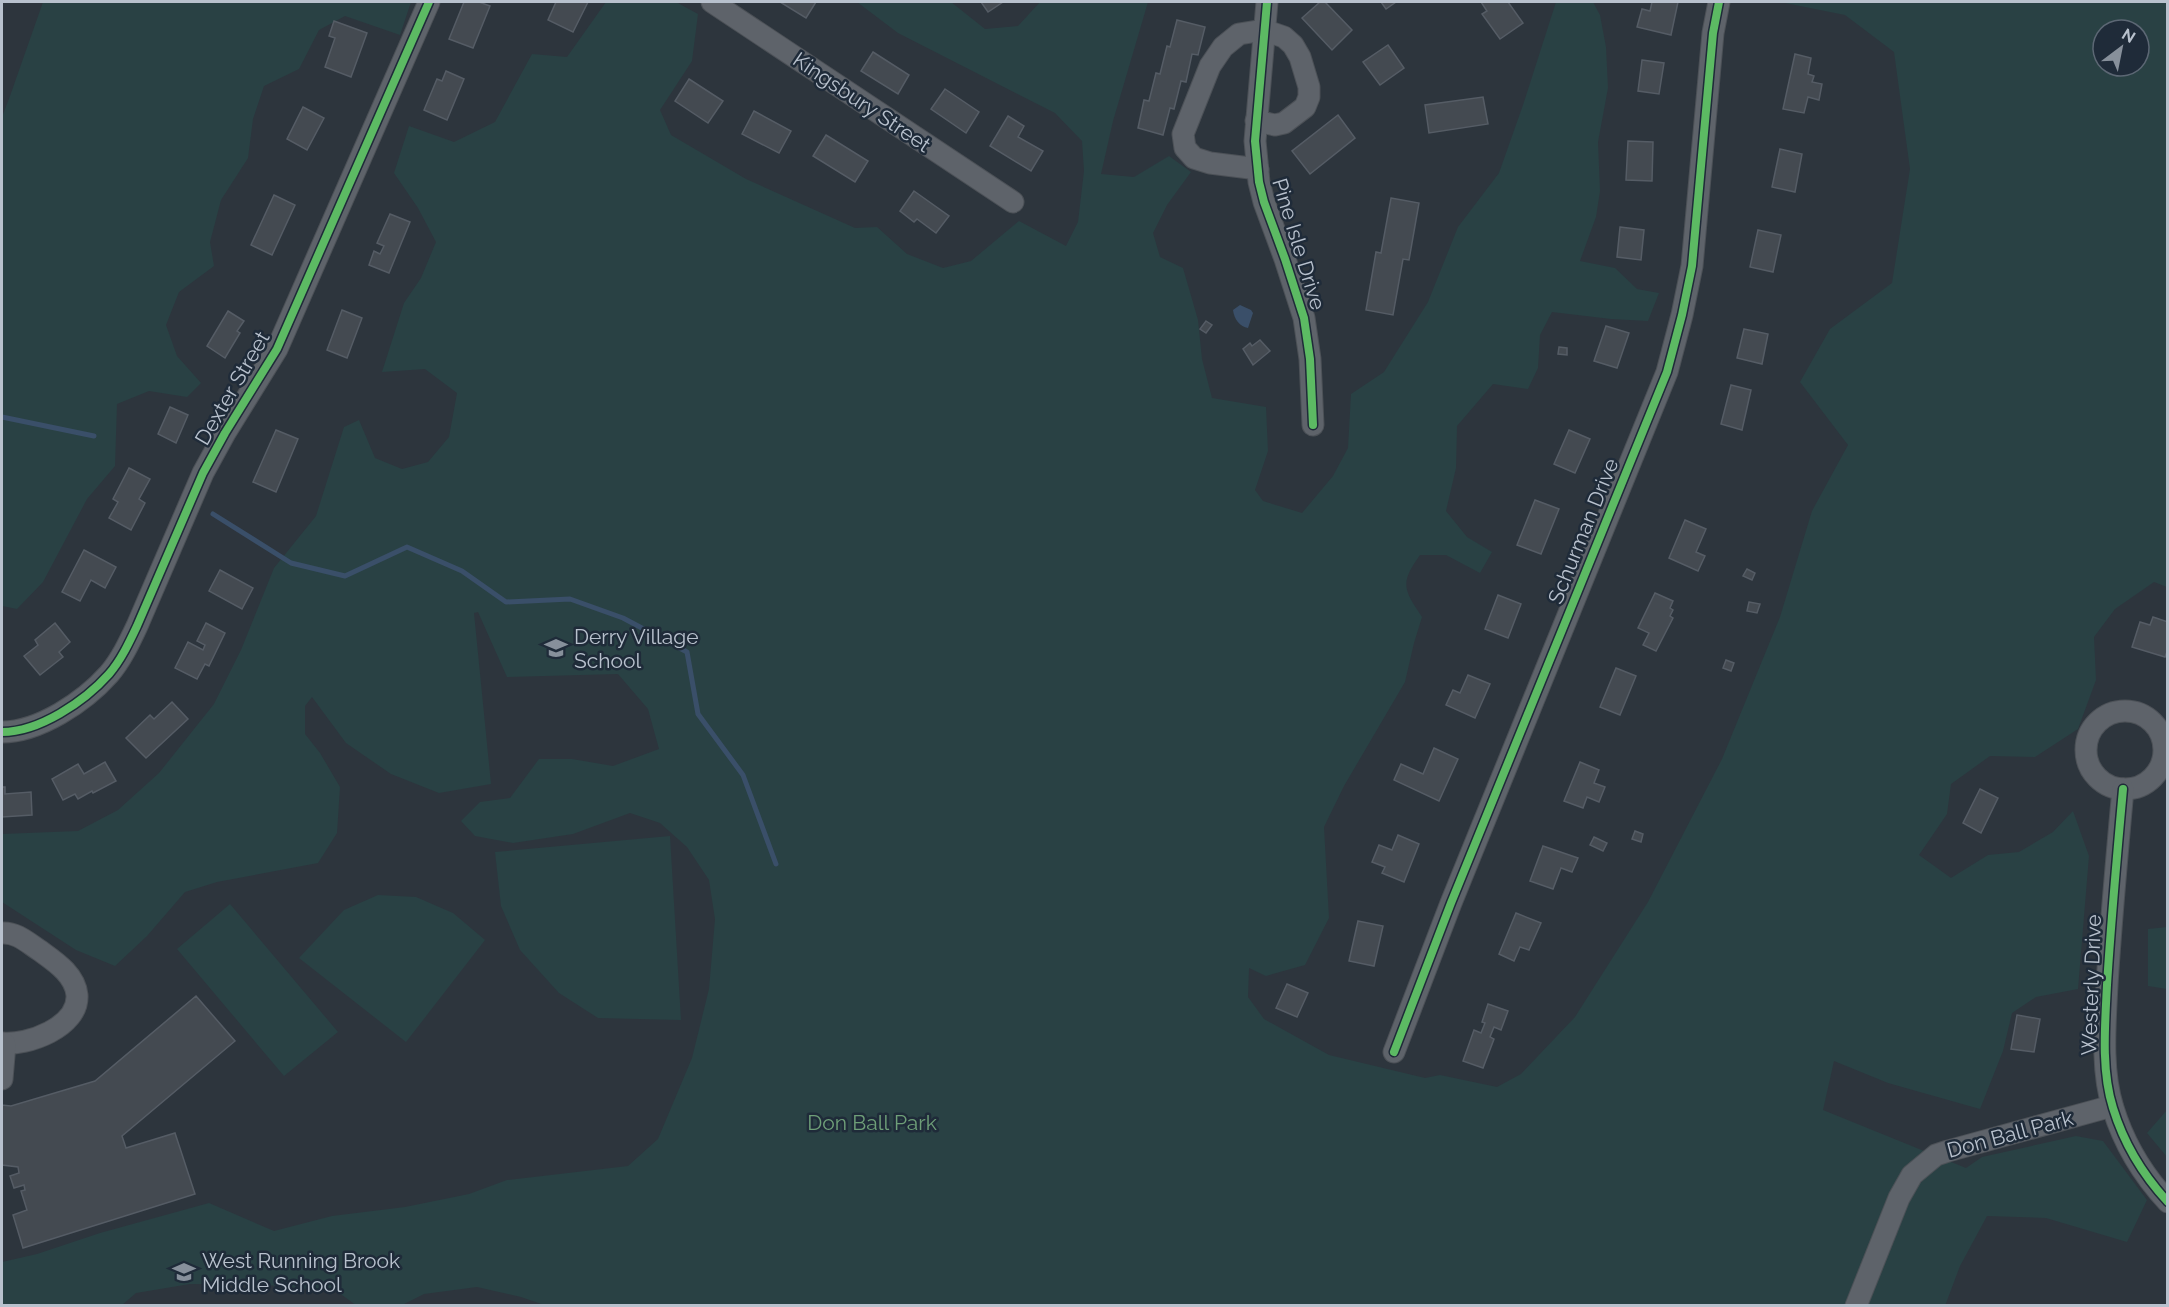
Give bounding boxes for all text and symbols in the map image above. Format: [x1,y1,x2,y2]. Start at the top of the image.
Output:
north arrow [2091,18,2151,78]
text: N [2118,24,2139,47]
street label: Kingsbury Street [788,47,936,157]
street label: Pine Isle Drive [1267,175,1331,313]
street label: Dexter Street [189,327,275,449]
street label: Schurman Drive [1542,455,1624,607]
place label: Derry Village School [574,624,699,673]
school or university icon: Derry Village School [543,635,569,661]
street label: Westerly Drive [2076,914,2106,1056]
street label: Don Ball Park [1944,1105,2076,1163]
park label: Don Ball Park [807,1110,937,1135]
place label: West Running Brook Middle School [202,1248,400,1297]
school or university icon: West Running Brook Middle School [171,1259,197,1285]

